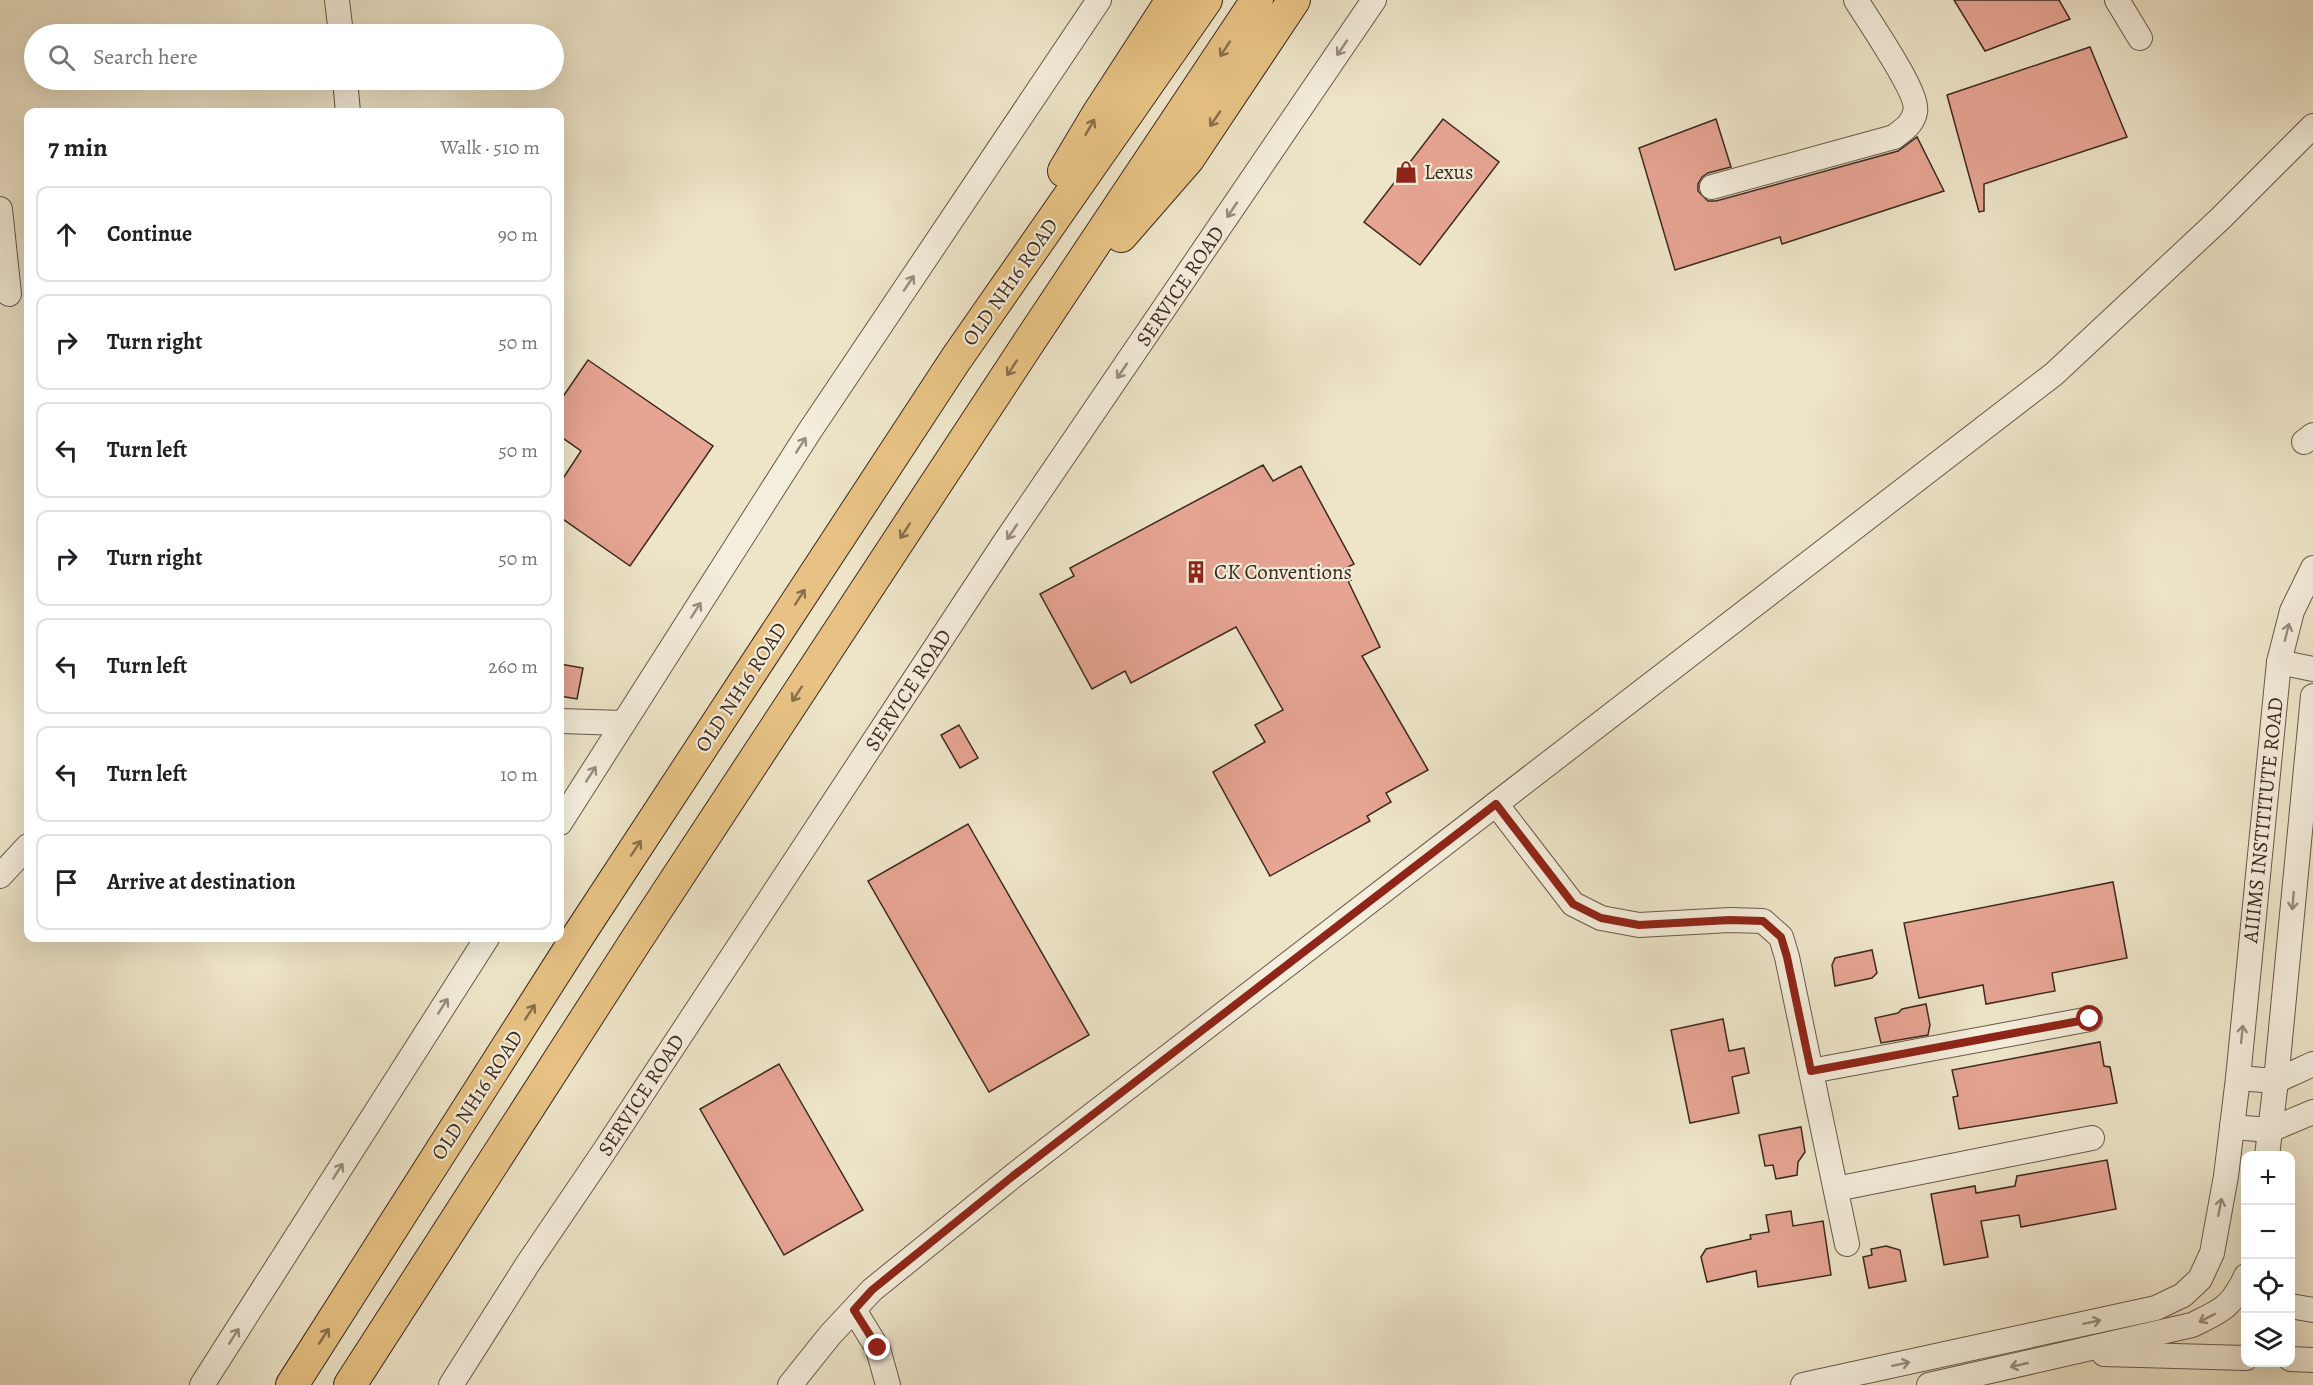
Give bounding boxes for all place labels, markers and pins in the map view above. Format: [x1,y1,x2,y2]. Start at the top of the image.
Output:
place label: Lexus [1424,158,1473,186]
shop icon: Lexus [1393,159,1419,185]
place label: CK Conventions [1214,558,1352,586]
building icon: CK Conventions [1183,559,1209,585]

